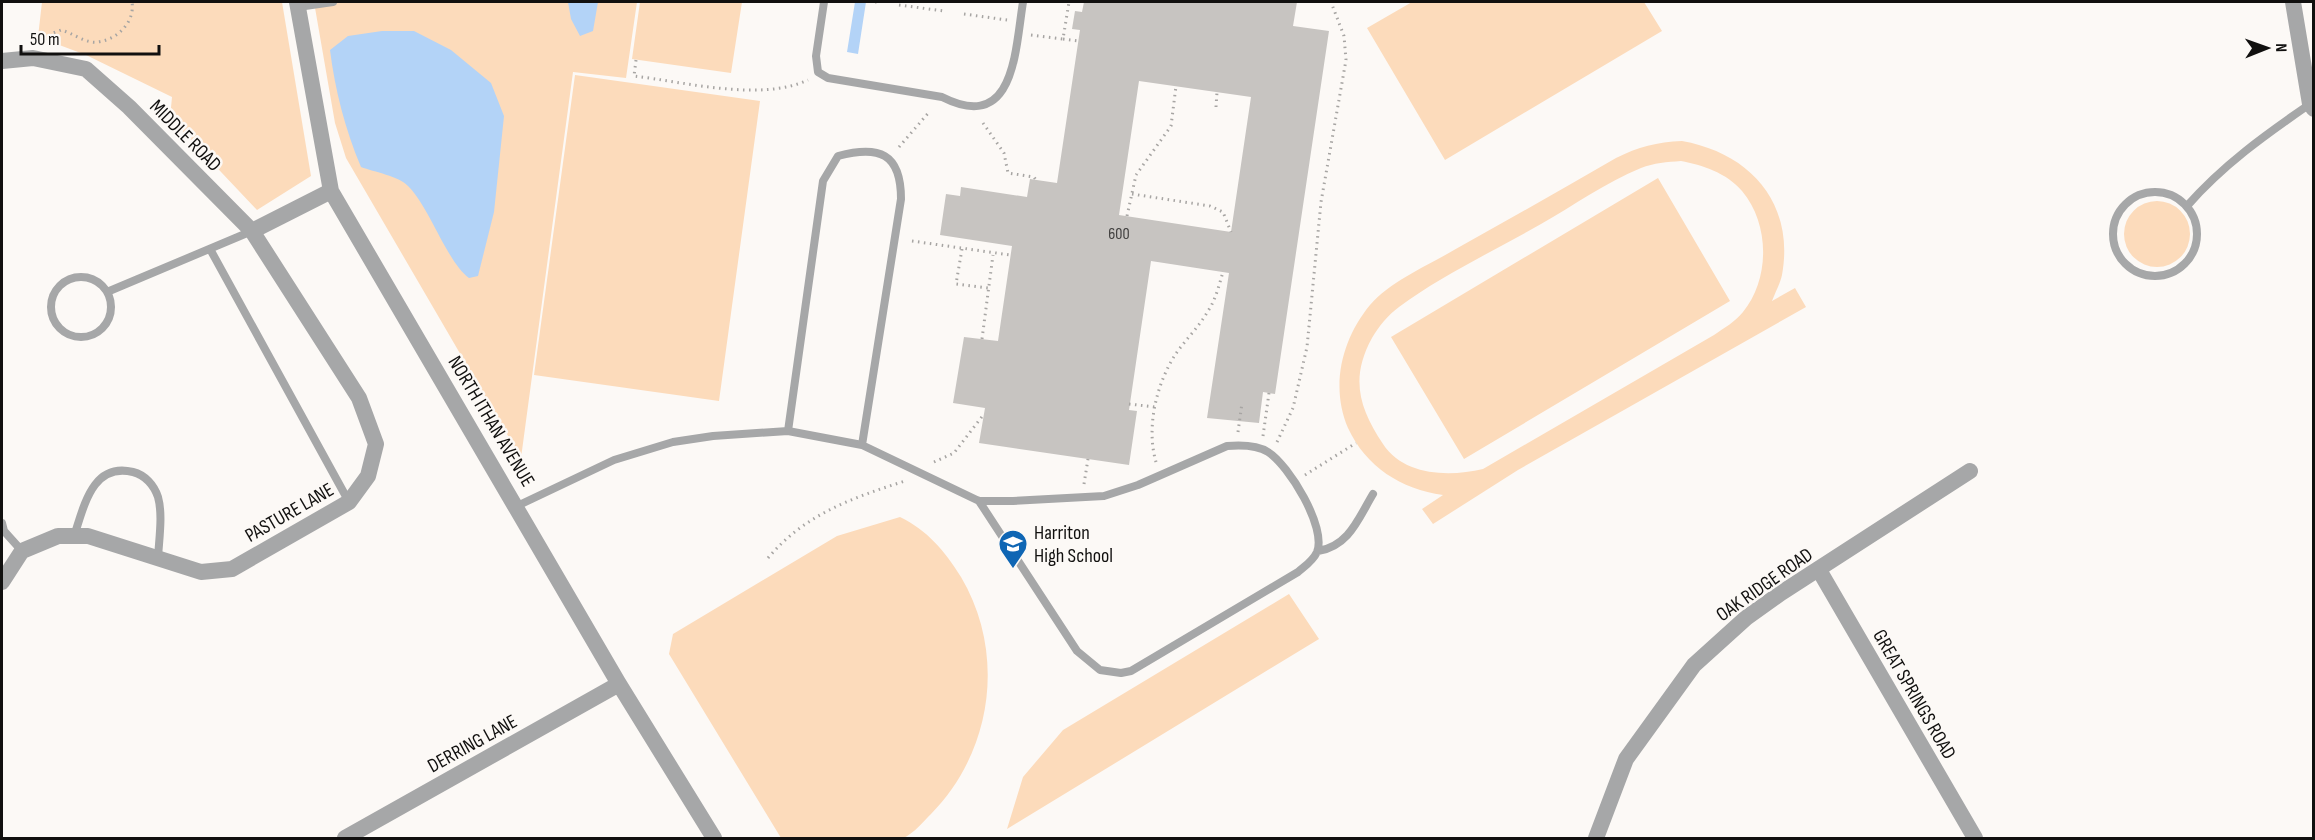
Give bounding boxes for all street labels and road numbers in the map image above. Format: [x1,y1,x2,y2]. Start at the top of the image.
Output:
street label: MIDDLE ROAD [144,95,226,177]
street label: NORTH ITHAN AVENUE [443,352,540,491]
street label: PASTURE LANE [241,478,338,548]
street label: OAK RIDGE ROAD [1712,543,1818,627]
street label: GREAT SPRINGS ROAD [1867,625,1961,764]
street label: DERRING LANE [424,709,521,778]

